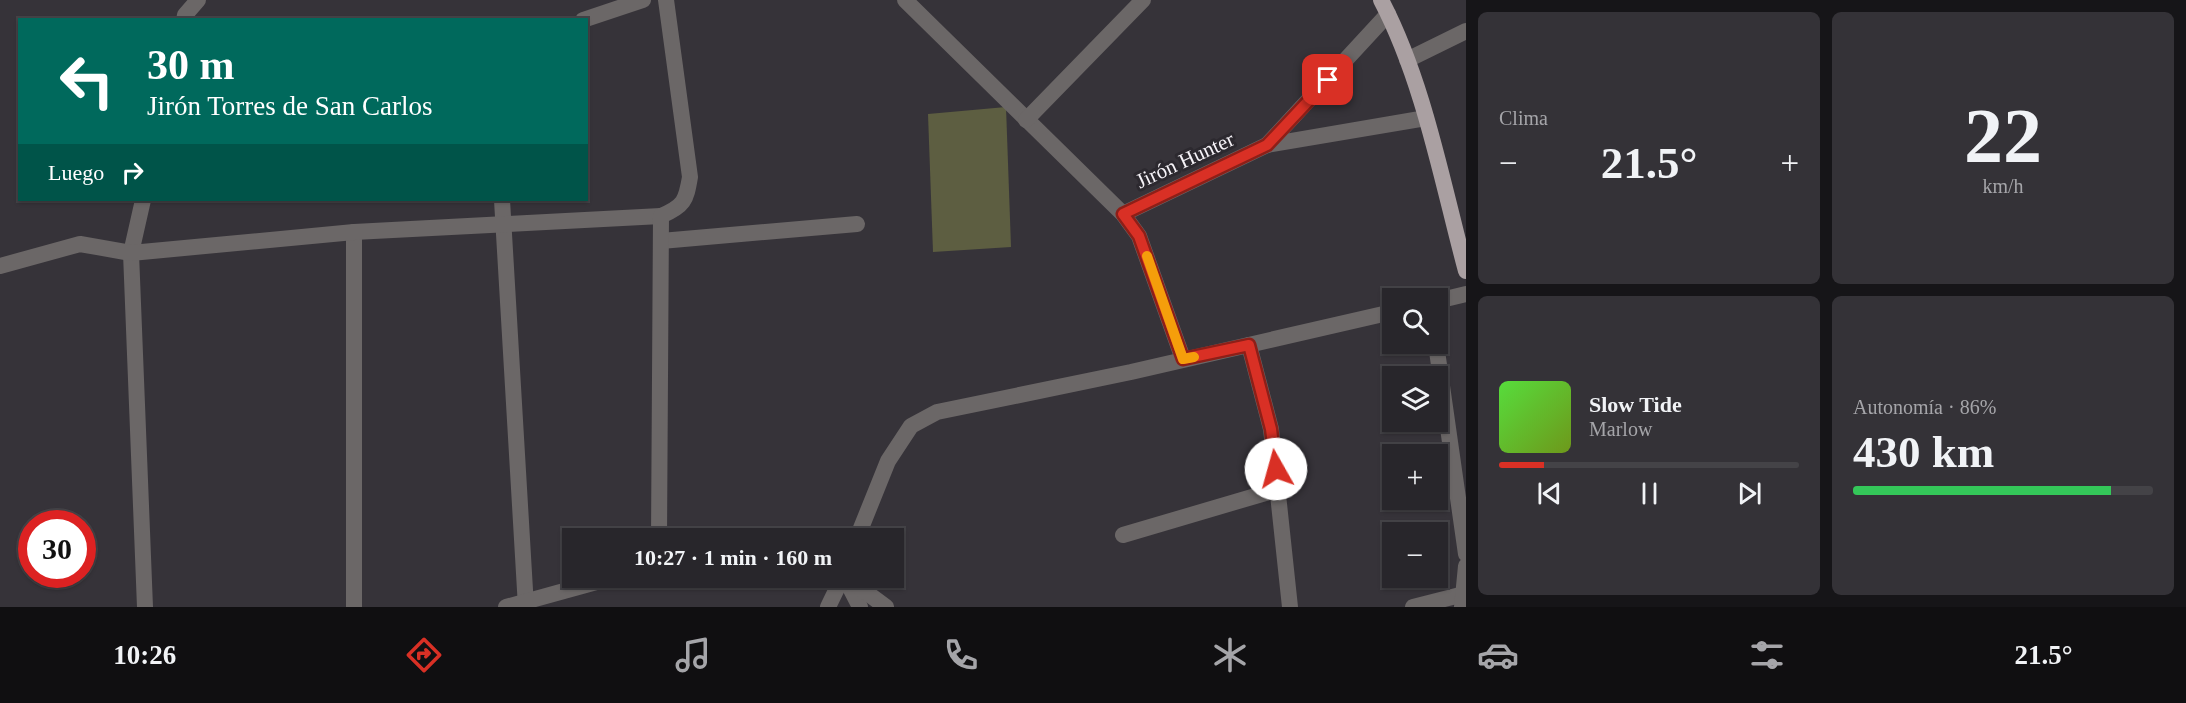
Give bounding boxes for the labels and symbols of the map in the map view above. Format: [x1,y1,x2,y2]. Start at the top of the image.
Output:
pin [1302,54,1353,105]
street label: Jirón Hunter [1132,127,1238,193]
position arrow [1244,437,1308,501]
speed limit sign: 30 [18,510,96,588]

